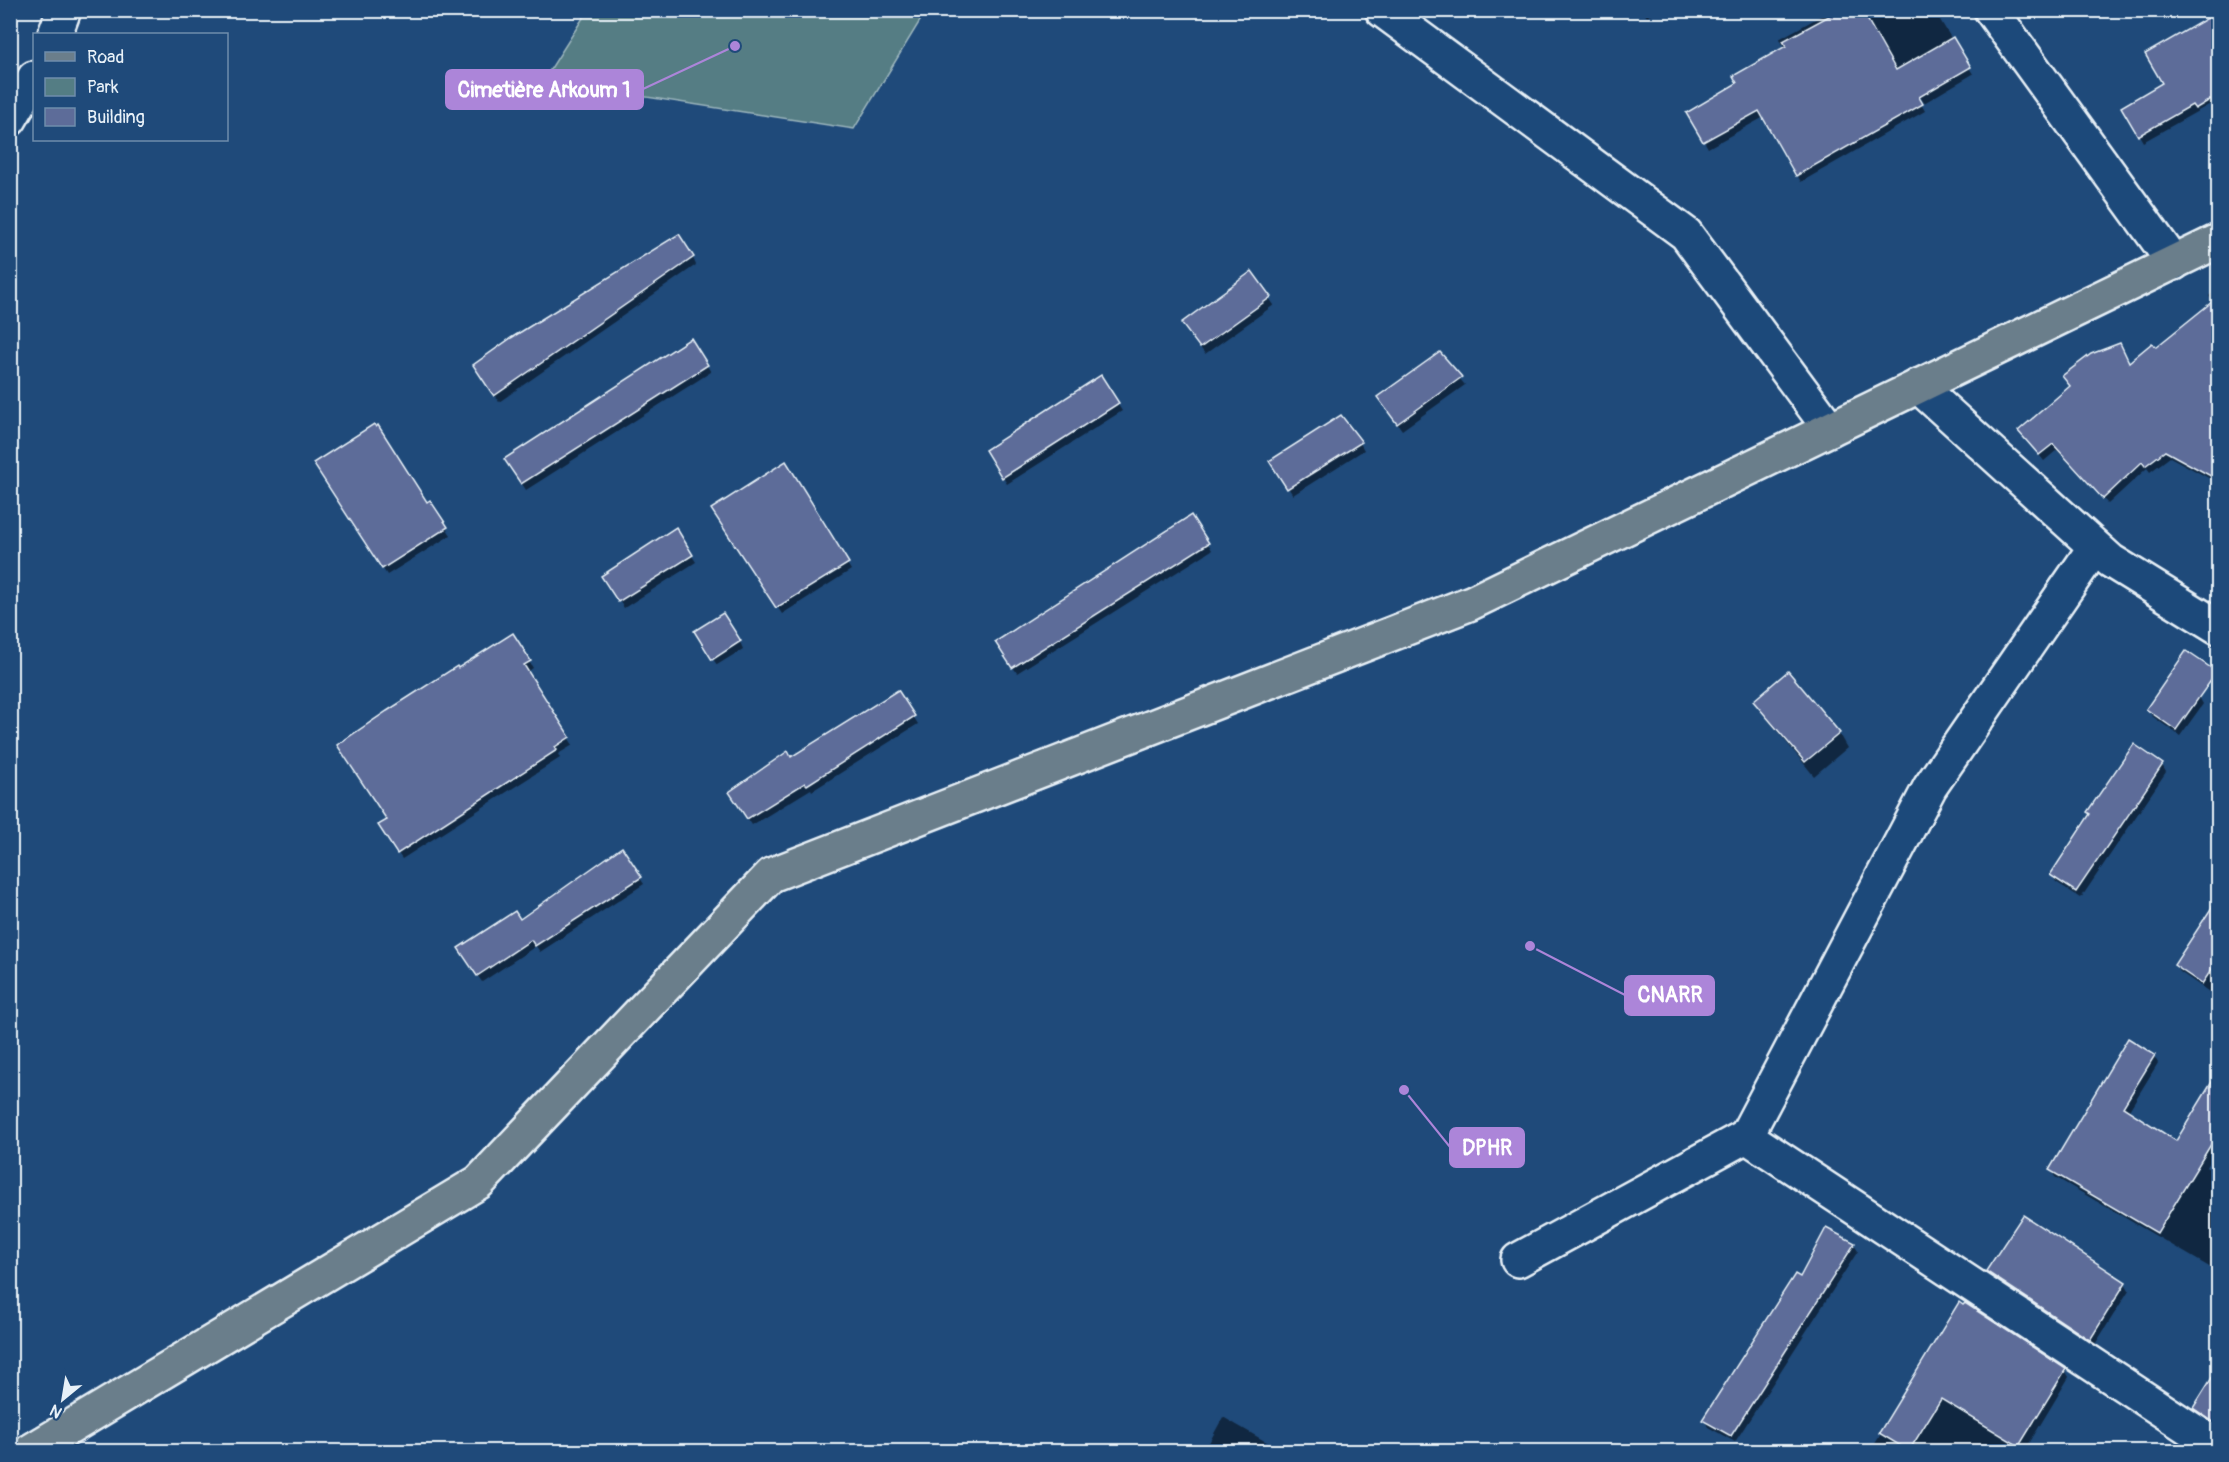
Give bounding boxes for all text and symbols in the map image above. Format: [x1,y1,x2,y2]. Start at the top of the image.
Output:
legend [33,33,228,141]
text: Road [87,46,124,69]
callout: Cimetière Arkoum 1 [446,70,643,109]
text: Park [87,76,119,99]
text: Cimetière Arkoum 1 [457,77,631,104]
text: Building [87,106,145,129]
callout: CNARR [1625,976,1714,1015]
text: CNARR [1637,982,1703,1009]
callout: DPHR [1450,1128,1524,1167]
text: DPHR [1462,1135,1512,1162]
north arrow [33,1369,93,1429]
text: N [46,1400,66,1422]

